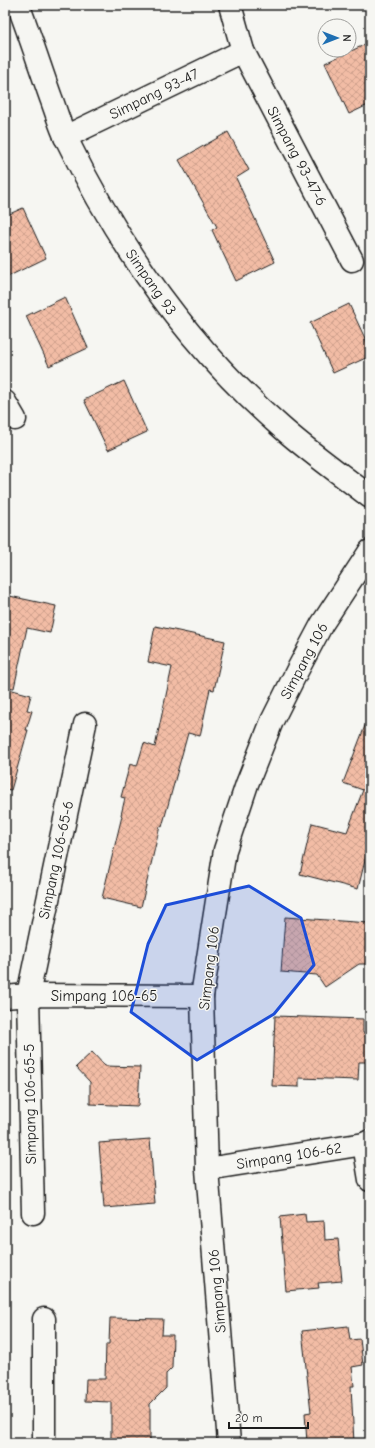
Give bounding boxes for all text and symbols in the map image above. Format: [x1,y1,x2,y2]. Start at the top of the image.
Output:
north arrow [317,18,357,58]
text: N [340,34,353,42]
street label: Simpang 93-47 [106,65,202,123]
street label: Simpang 93-47-6 [263,103,331,209]
street label: Simpang 93 [122,245,180,319]
street label: Simpang 106 [276,620,332,702]
street label: Simpang 106-65-6 [35,799,77,921]
street label: Simpang 106 [195,925,223,1011]
street label: Simpang 106-65 [51,987,157,1005]
street label: Simpang 106-65-5 [20,1043,40,1165]
street label: Simpang 106-62 [235,1139,343,1173]
street label: Simpang 106 [204,1248,230,1334]
scale bar [229,1404,308,1430]
text: 20 m [235,1411,263,1425]

